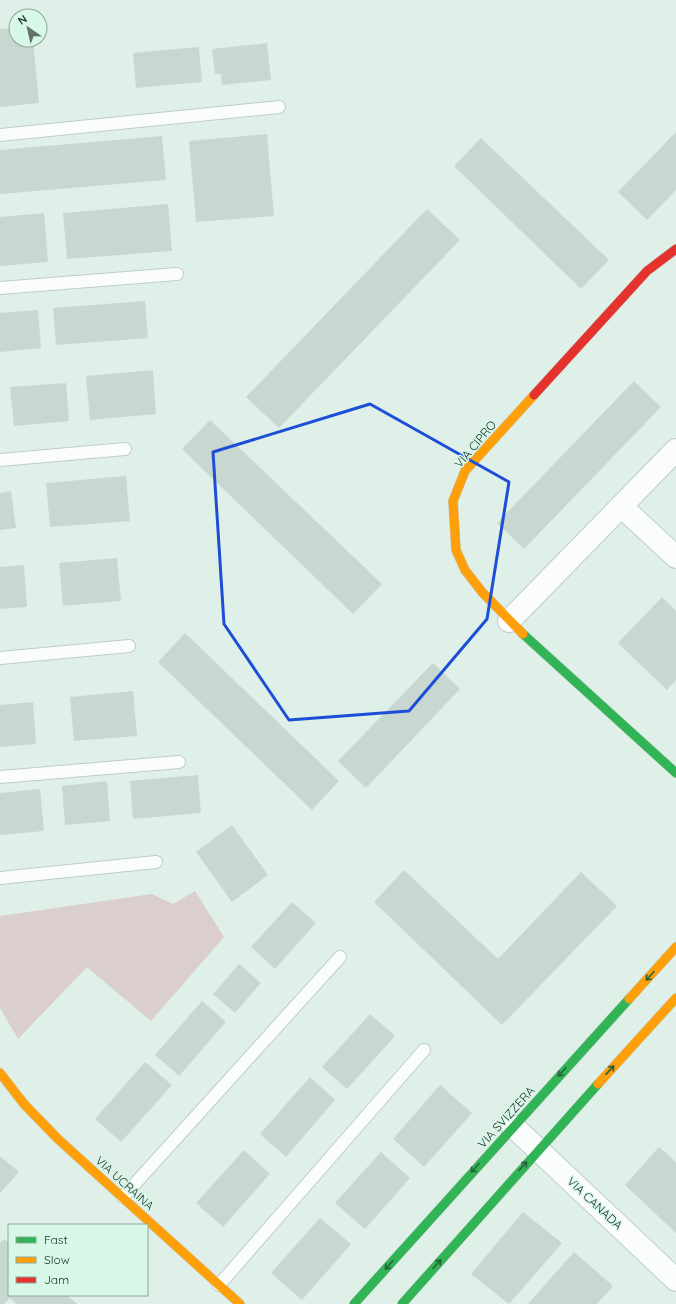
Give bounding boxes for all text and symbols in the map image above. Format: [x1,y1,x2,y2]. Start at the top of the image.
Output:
north arrow [8,8,48,48]
text: N [15,12,30,28]
street label: VIA CIPRO [451,417,499,471]
one-way arrow [645,971,654,981]
one-way arrow [605,1065,615,1075]
one-way arrow [558,1067,567,1077]
street label: VIA SVIZZERA [474,1083,538,1151]
street label: VIA UCRAINA [93,1153,158,1213]
one-way arrow [518,1161,527,1171]
one-way arrow [471,1163,480,1174]
street label: VIA CANADA [564,1173,626,1233]
legend [8,1224,148,1296]
text: Fast [44,1232,68,1247]
text: Slow [44,1252,70,1267]
one-way arrow [432,1259,442,1269]
one-way arrow [384,1260,393,1271]
text: Jam [44,1272,69,1287]

